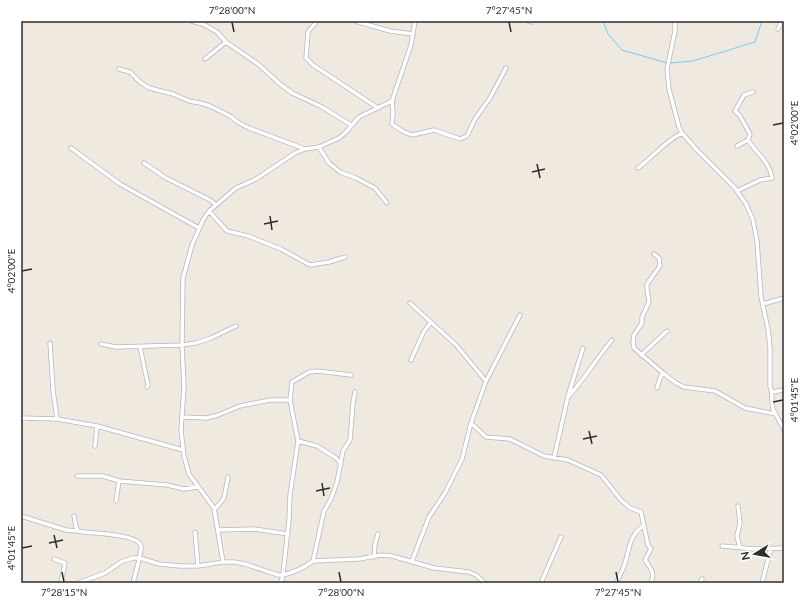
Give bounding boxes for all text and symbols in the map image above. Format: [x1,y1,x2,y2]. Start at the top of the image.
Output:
text: 7°28'00"N [209,4,255,16]
text: 7°27'45"N [486,4,532,16]
text: 4°02'00"E [788,100,800,145]
text: 4°02'00"E [5,248,17,293]
text: 4°01'45"E [788,377,800,422]
text: 4°01'45"E [5,525,17,570]
north arrow [735,534,775,574]
text: N [738,551,752,561]
text: 7°28'15"N [41,586,87,598]
text: 7°28'00"N [318,586,364,598]
text: 7°27'45"N [595,586,641,598]

